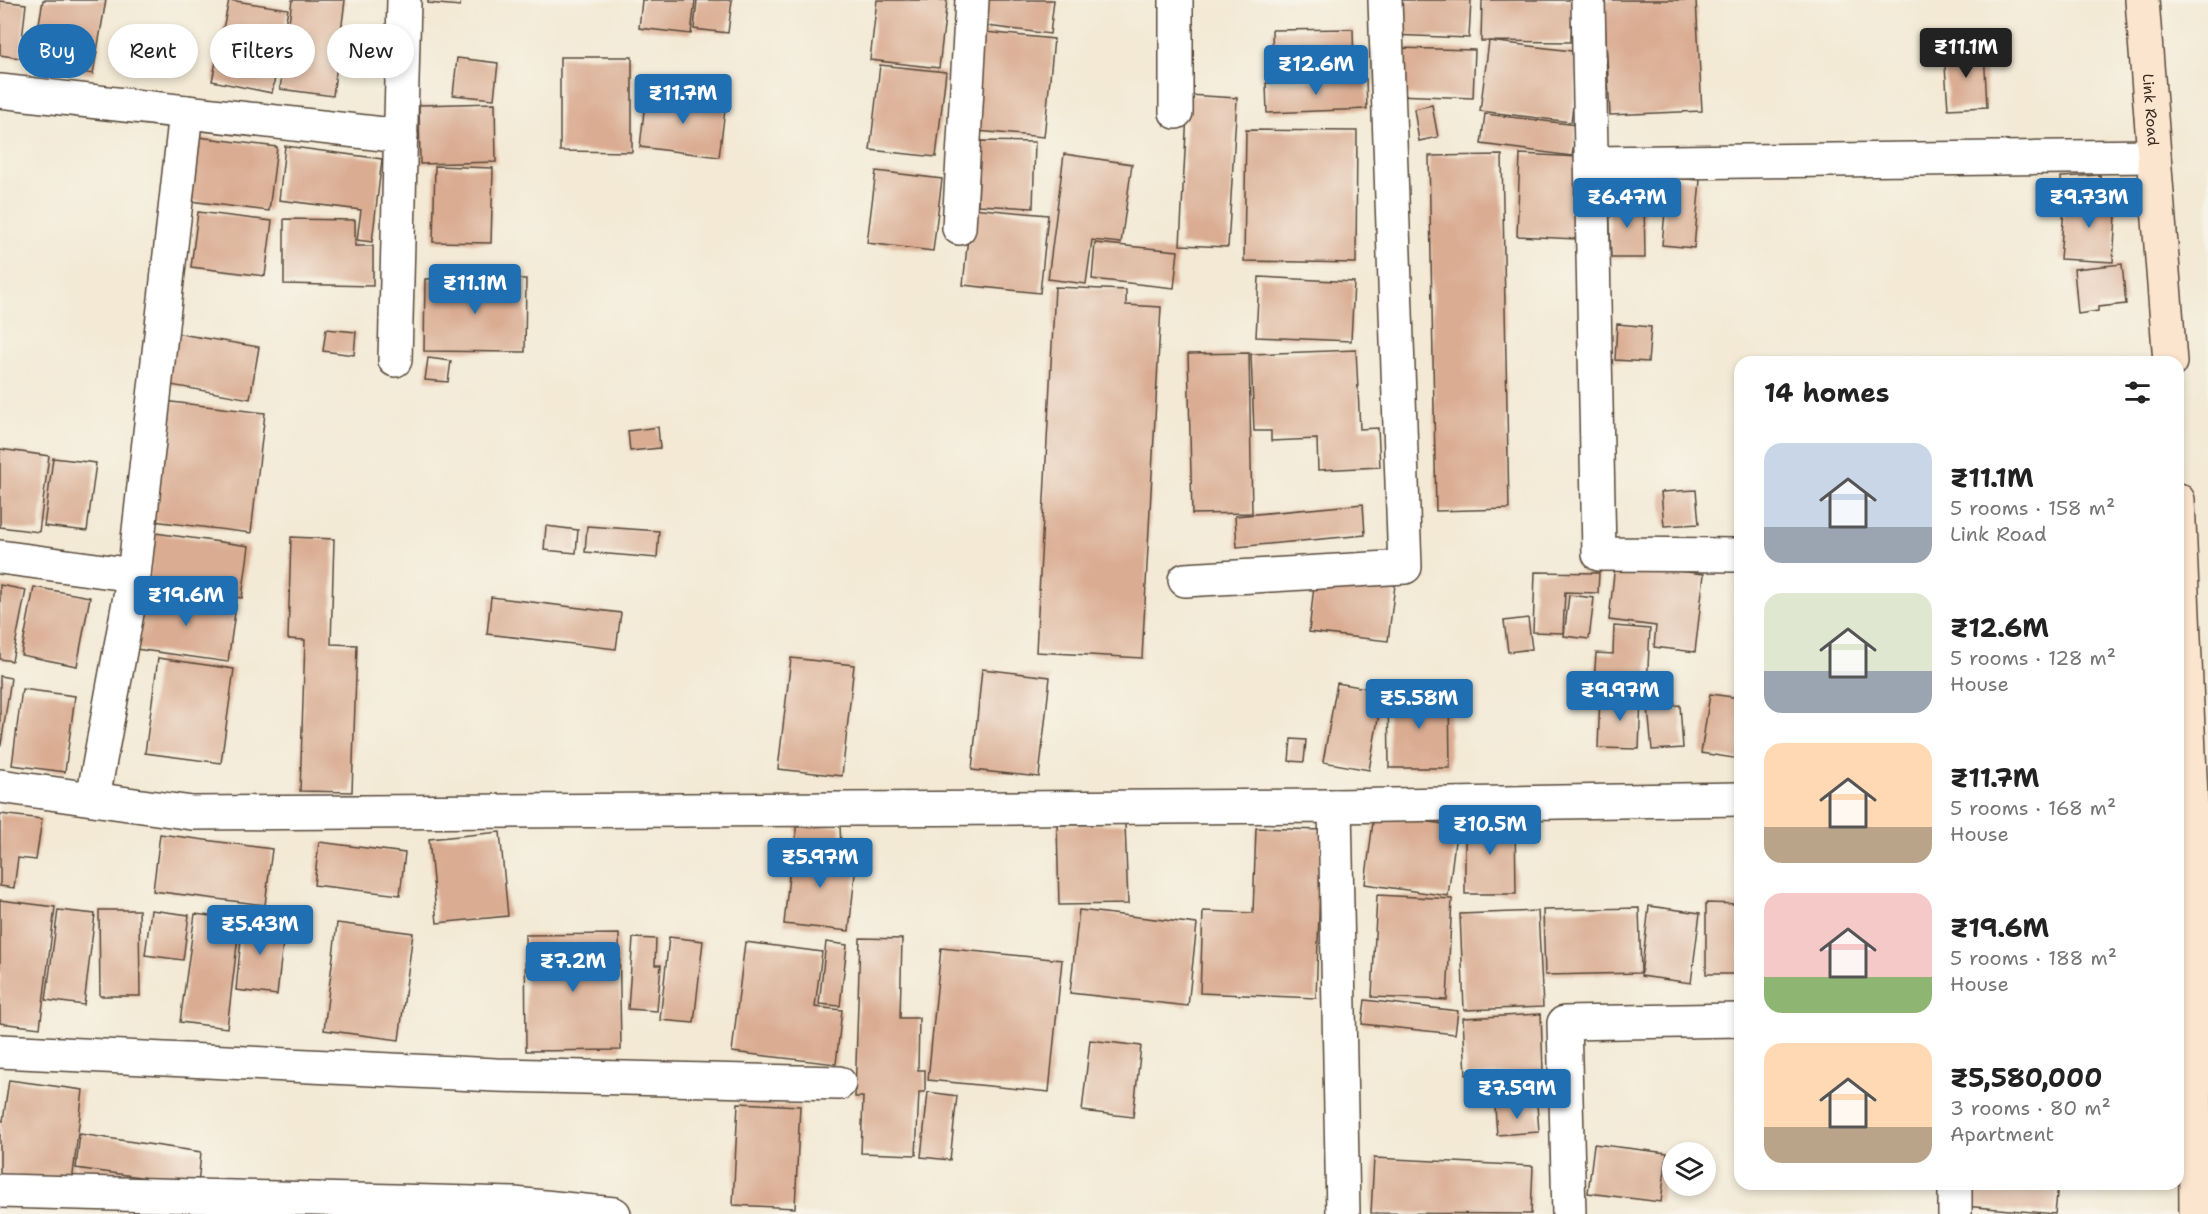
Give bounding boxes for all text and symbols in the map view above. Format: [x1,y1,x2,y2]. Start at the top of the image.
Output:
chip: Buy [18,24,96,78]
chip: Rent [108,24,198,78]
chip: Filters [210,24,315,78]
chip: New [327,24,414,78]
pin: ₹11.1M [1917,28,2015,79]
text: ₹11.1M [1934,34,1998,60]
pin: ₹12.6M [1267,45,1365,96]
text: ₹12.6M [1278,51,1354,77]
street label: Link Road [2138,73,2163,147]
pin: ₹11.7M [634,74,732,125]
text: ₹11.7M [649,80,717,106]
pin: ₹6.47M [1578,178,1676,229]
pin: ₹9.73M [2040,178,2138,229]
text: ₹6.47M [1587,184,1667,210]
text: ₹9.73M [2050,184,2129,210]
pin: ₹11.1M [426,264,524,315]
text: ₹11.1M [443,270,507,296]
text: 14 homes [1764,375,1890,410]
icon: filters [2121,376,2154,409]
text: ₹11.1M [1950,460,2034,495]
icon: home [1812,467,1884,539]
text: 5 rooms · 158 m² [1950,495,2115,521]
text: Link Road [1950,521,2047,547]
pin: ₹19.6M [137,576,235,627]
text: ₹19.6M [148,582,224,608]
text: ₹12.6M [1950,610,2049,645]
icon: home [1812,617,1884,689]
text: 5 rooms · 128 m² [1950,645,2116,671]
pin: ₹9.97M [1571,671,1669,722]
text: House [1950,671,2009,697]
text: ₹9.97M [1581,677,1660,703]
pin: ₹5.58M [1370,679,1468,730]
text: ₹5.58M [1380,685,1458,711]
text: ₹11.7M [1950,760,2039,795]
icon: home [1812,767,1884,839]
text: 5 rooms · 168 m² [1950,795,2116,821]
pin: ₹10.5M [1441,805,1539,856]
text: ₹10.5M [1453,811,1527,837]
text: House [1950,821,2009,847]
pin: ₹5.97M [771,838,869,889]
text: ₹5.97M [781,844,859,870]
pin: ₹5.43M [211,905,309,956]
text: ₹19.6M [1950,910,2049,945]
text: ₹5.43M [221,911,299,937]
icon: home [1812,917,1884,989]
pin: ₹7.2M [531,942,615,993]
text: 5 rooms · 188 m² [1950,945,2117,971]
text: ₹7.2M [540,948,606,974]
text: House [1950,971,2009,997]
text: ₹5,580,000 [1950,1060,2102,1095]
icon: home [1812,1067,1884,1139]
pin: ₹7.59M [1468,1069,1566,1120]
text: ₹7.59M [1478,1075,1556,1101]
text: 3 rooms · 80 m² [1950,1095,2111,1121]
text: Apartment [1950,1121,2054,1147]
map controls [1662,1142,1716,1196]
button: layers [1662,1142,1716,1196]

